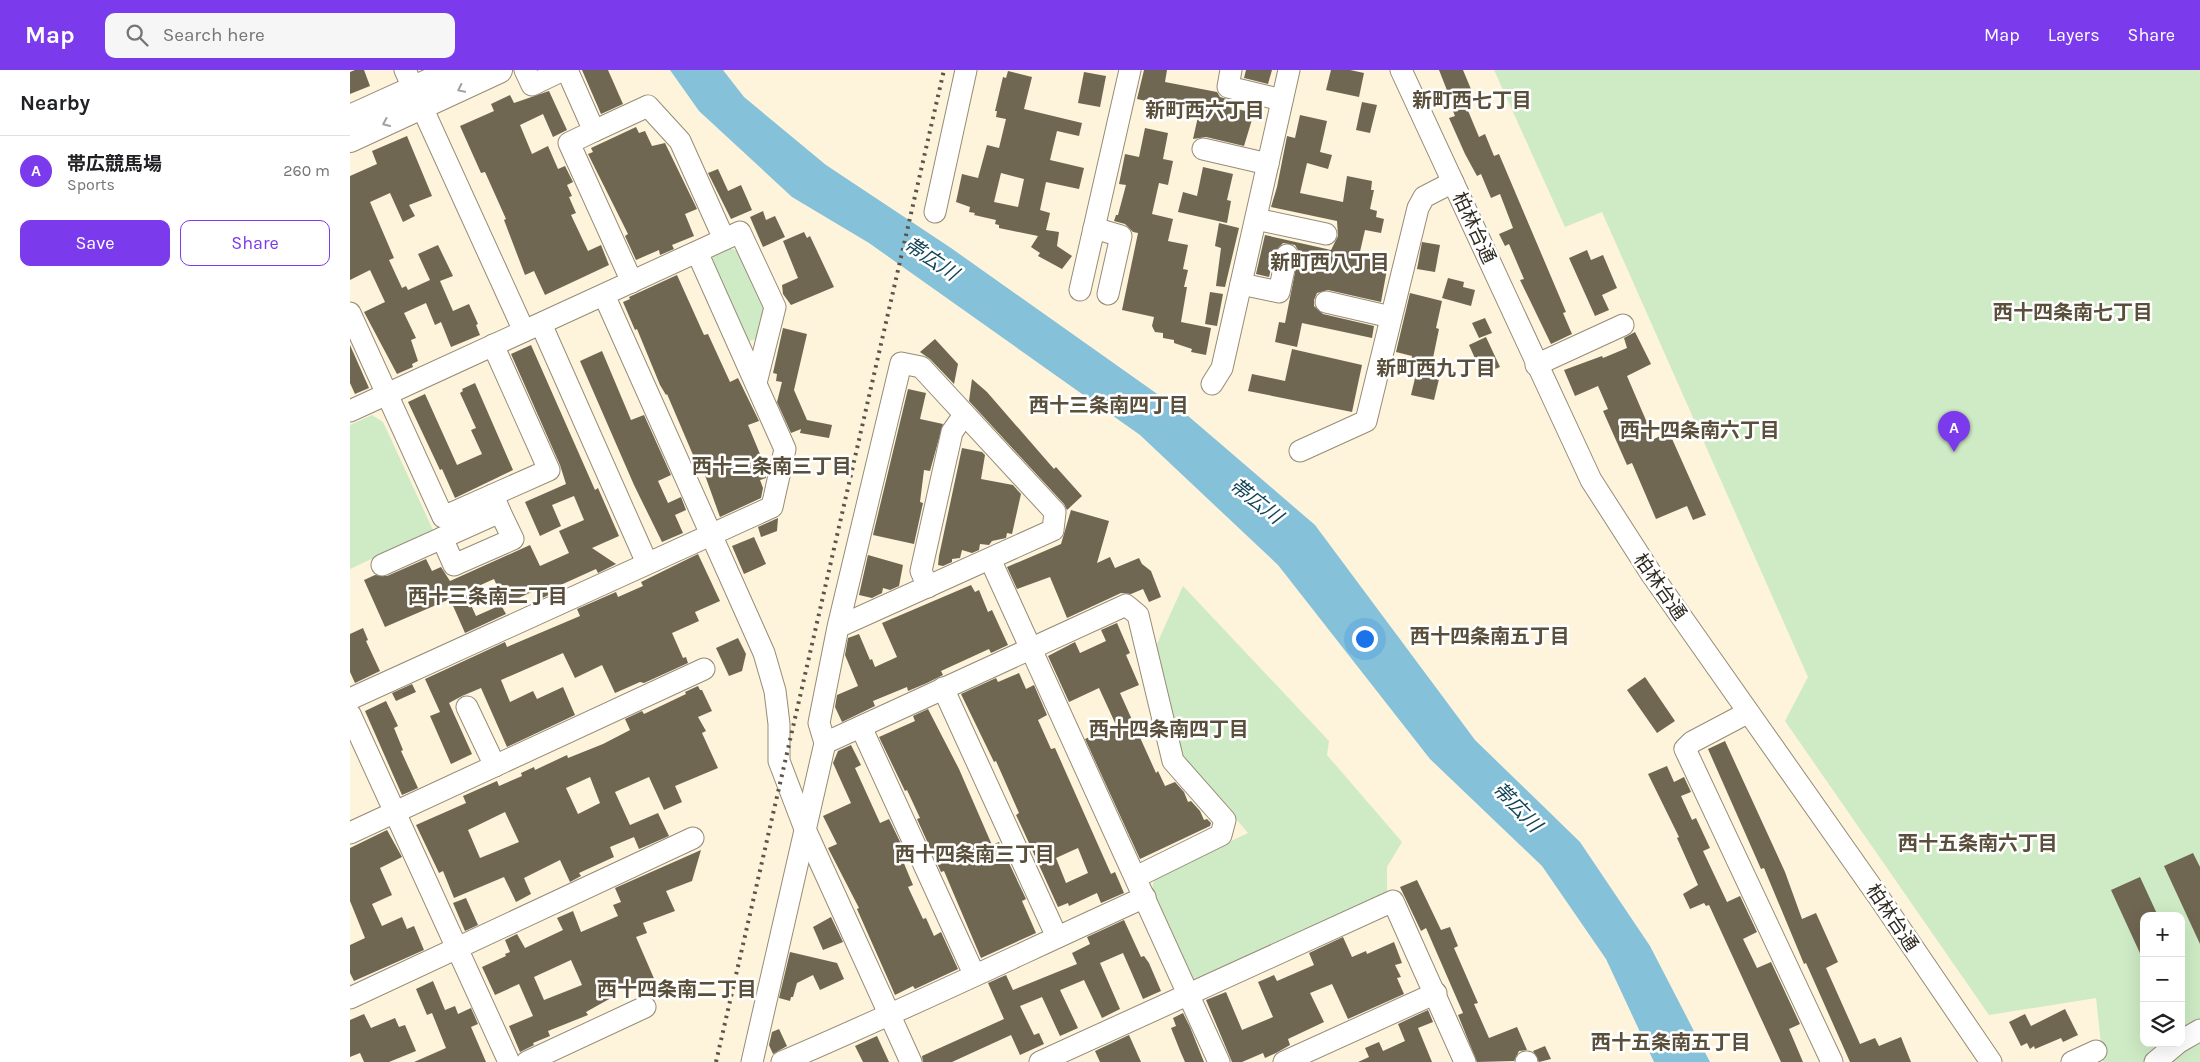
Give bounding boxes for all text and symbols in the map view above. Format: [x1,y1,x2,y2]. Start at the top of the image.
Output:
search box [105,13,455,58]
text: Map [25,21,75,49]
icon: search [123,21,151,49]
text: Search here [163,24,265,46]
text: Map [1984,24,2020,46]
text: Layers [2048,24,2100,46]
text: Share [2128,24,2175,46]
one-way arrow [457,82,466,93]
district label: 新町西七丁目 [1412,89,1532,112]
text: Nearby [20,91,90,115]
district label: 新町西六丁目 [1145,99,1265,122]
one-way arrow [382,116,391,127]
text: 帯広競馬場 [67,153,162,175]
text: A [31,161,41,180]
text: 260 m [283,161,330,180]
text: Sports [67,175,115,194]
street label: 柏林台通 [1448,189,1500,267]
button: Save [20,220,170,266]
button: Share [180,220,330,266]
water label: 帯広川 [900,233,964,286]
district label: 新町西八丁目 [1270,251,1390,274]
district label: 西十四条南七丁目 [1993,301,2153,324]
district label: 新町西九丁目 [1376,357,1496,380]
district label: 西十三条南四丁目 [1029,394,1189,417]
pin: A [1938,411,1970,452]
district label: 西十四条南六丁目 [1620,419,1780,442]
district label: 西十三条南三丁目 [692,455,852,478]
water label: 帯広川 [1225,473,1288,530]
street label: 柏林台通 [1629,550,1691,624]
district label: 西十三条南二丁目 [408,585,568,608]
district label: 西十四条南五丁目 [1410,625,1570,648]
your location [1352,626,1378,652]
district label: 西十四条南四丁目 [1089,718,1249,741]
water label: 帯広川 [1488,777,1548,838]
district label: 西十五条南六丁目 [1898,832,2058,855]
district label: 西十四条南三丁目 [895,843,1055,866]
street label: 柏林台通 [1862,880,1922,956]
map controls [2140,912,2185,1047]
button: + [2140,912,2185,957]
button: − [2140,957,2185,1002]
district label: 西十四条南二丁目 [597,978,757,1001]
button: layers [2140,1002,2185,1047]
district label: 西十五条南五丁目 [1591,1031,1751,1054]

